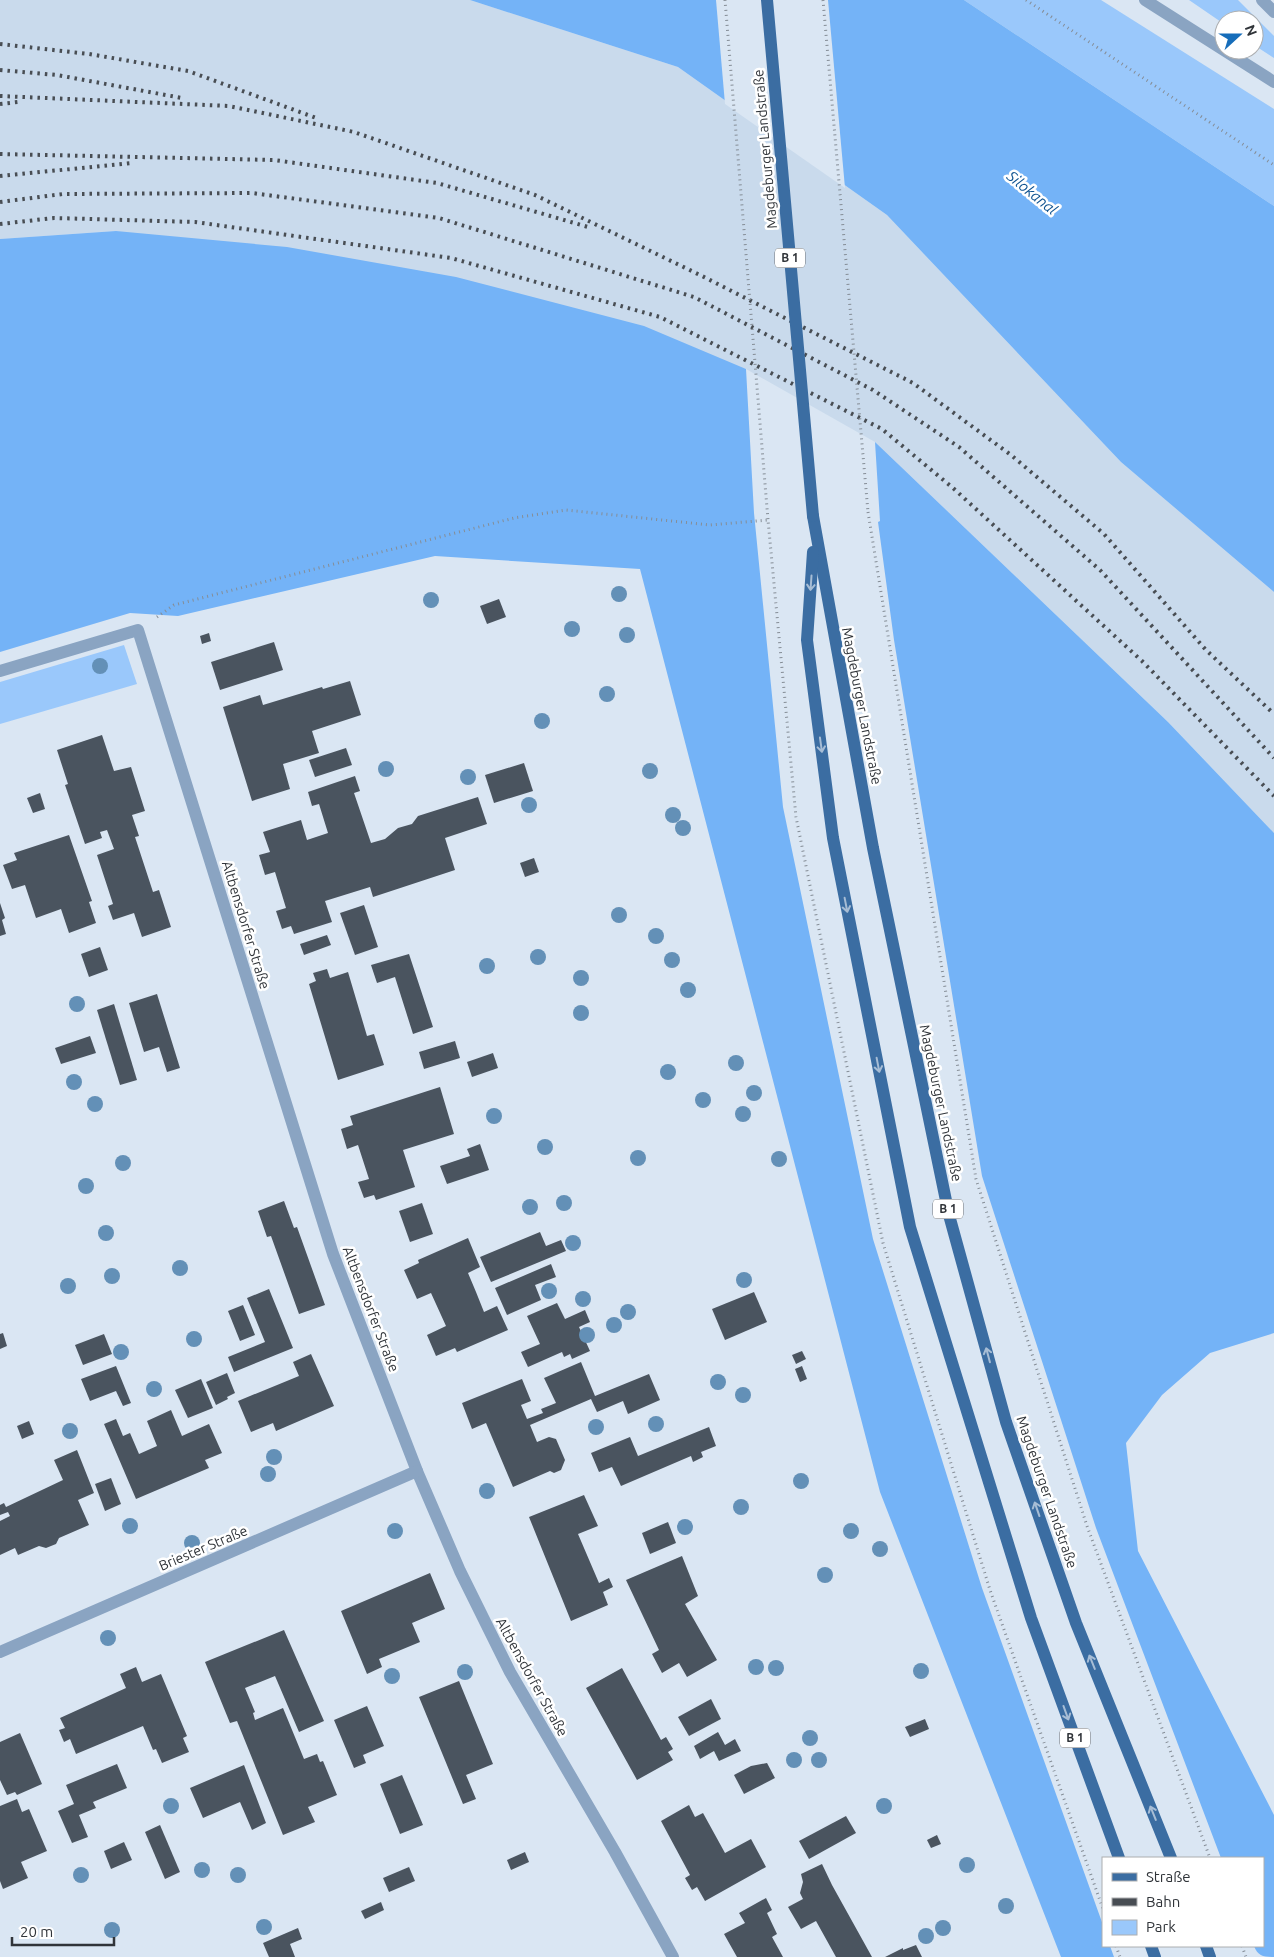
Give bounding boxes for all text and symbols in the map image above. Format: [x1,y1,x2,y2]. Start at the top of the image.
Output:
north arrow [1214,10,1264,60]
text: N [1242,23,1260,38]
street label: Magdeburger Landstraße [750,69,780,229]
water label: Silokanal [1003,167,1061,218]
road number: B 1 [775,248,805,268]
one-way arrow [806,575,816,591]
street label: Magdeburger Landstraße [839,626,885,786]
one-way arrow [816,737,826,753]
street label: Altbensdorfer Straße [219,859,273,991]
one-way arrow [842,897,852,913]
street label: Magdeburger Landstraße [917,1023,965,1183]
one-way arrow [874,1056,883,1072]
road number: B 1 [933,1200,963,1218]
street label: Altbensdorfer Straße [340,1244,402,1374]
one-way arrow [982,1347,992,1363]
street label: Magdeburger Landstraße [1013,1414,1081,1570]
one-way arrow [1032,1502,1041,1518]
street label: Briester Straße [156,1522,250,1574]
street label: Altbensdorfer Straße [493,1615,571,1739]
one-way arrow [1087,1655,1096,1670]
one-way arrow [1062,1705,1071,1720]
road number: B 1 [1060,1729,1090,1748]
one-way arrow [1147,1806,1157,1821]
legend [1102,1857,1264,1947]
text: Straße [1146,1868,1190,1885]
text: Bahn [1146,1893,1180,1910]
scale bar [12,1914,115,1946]
text: Park [1146,1918,1176,1935]
text: 20 m [20,1923,53,1940]

